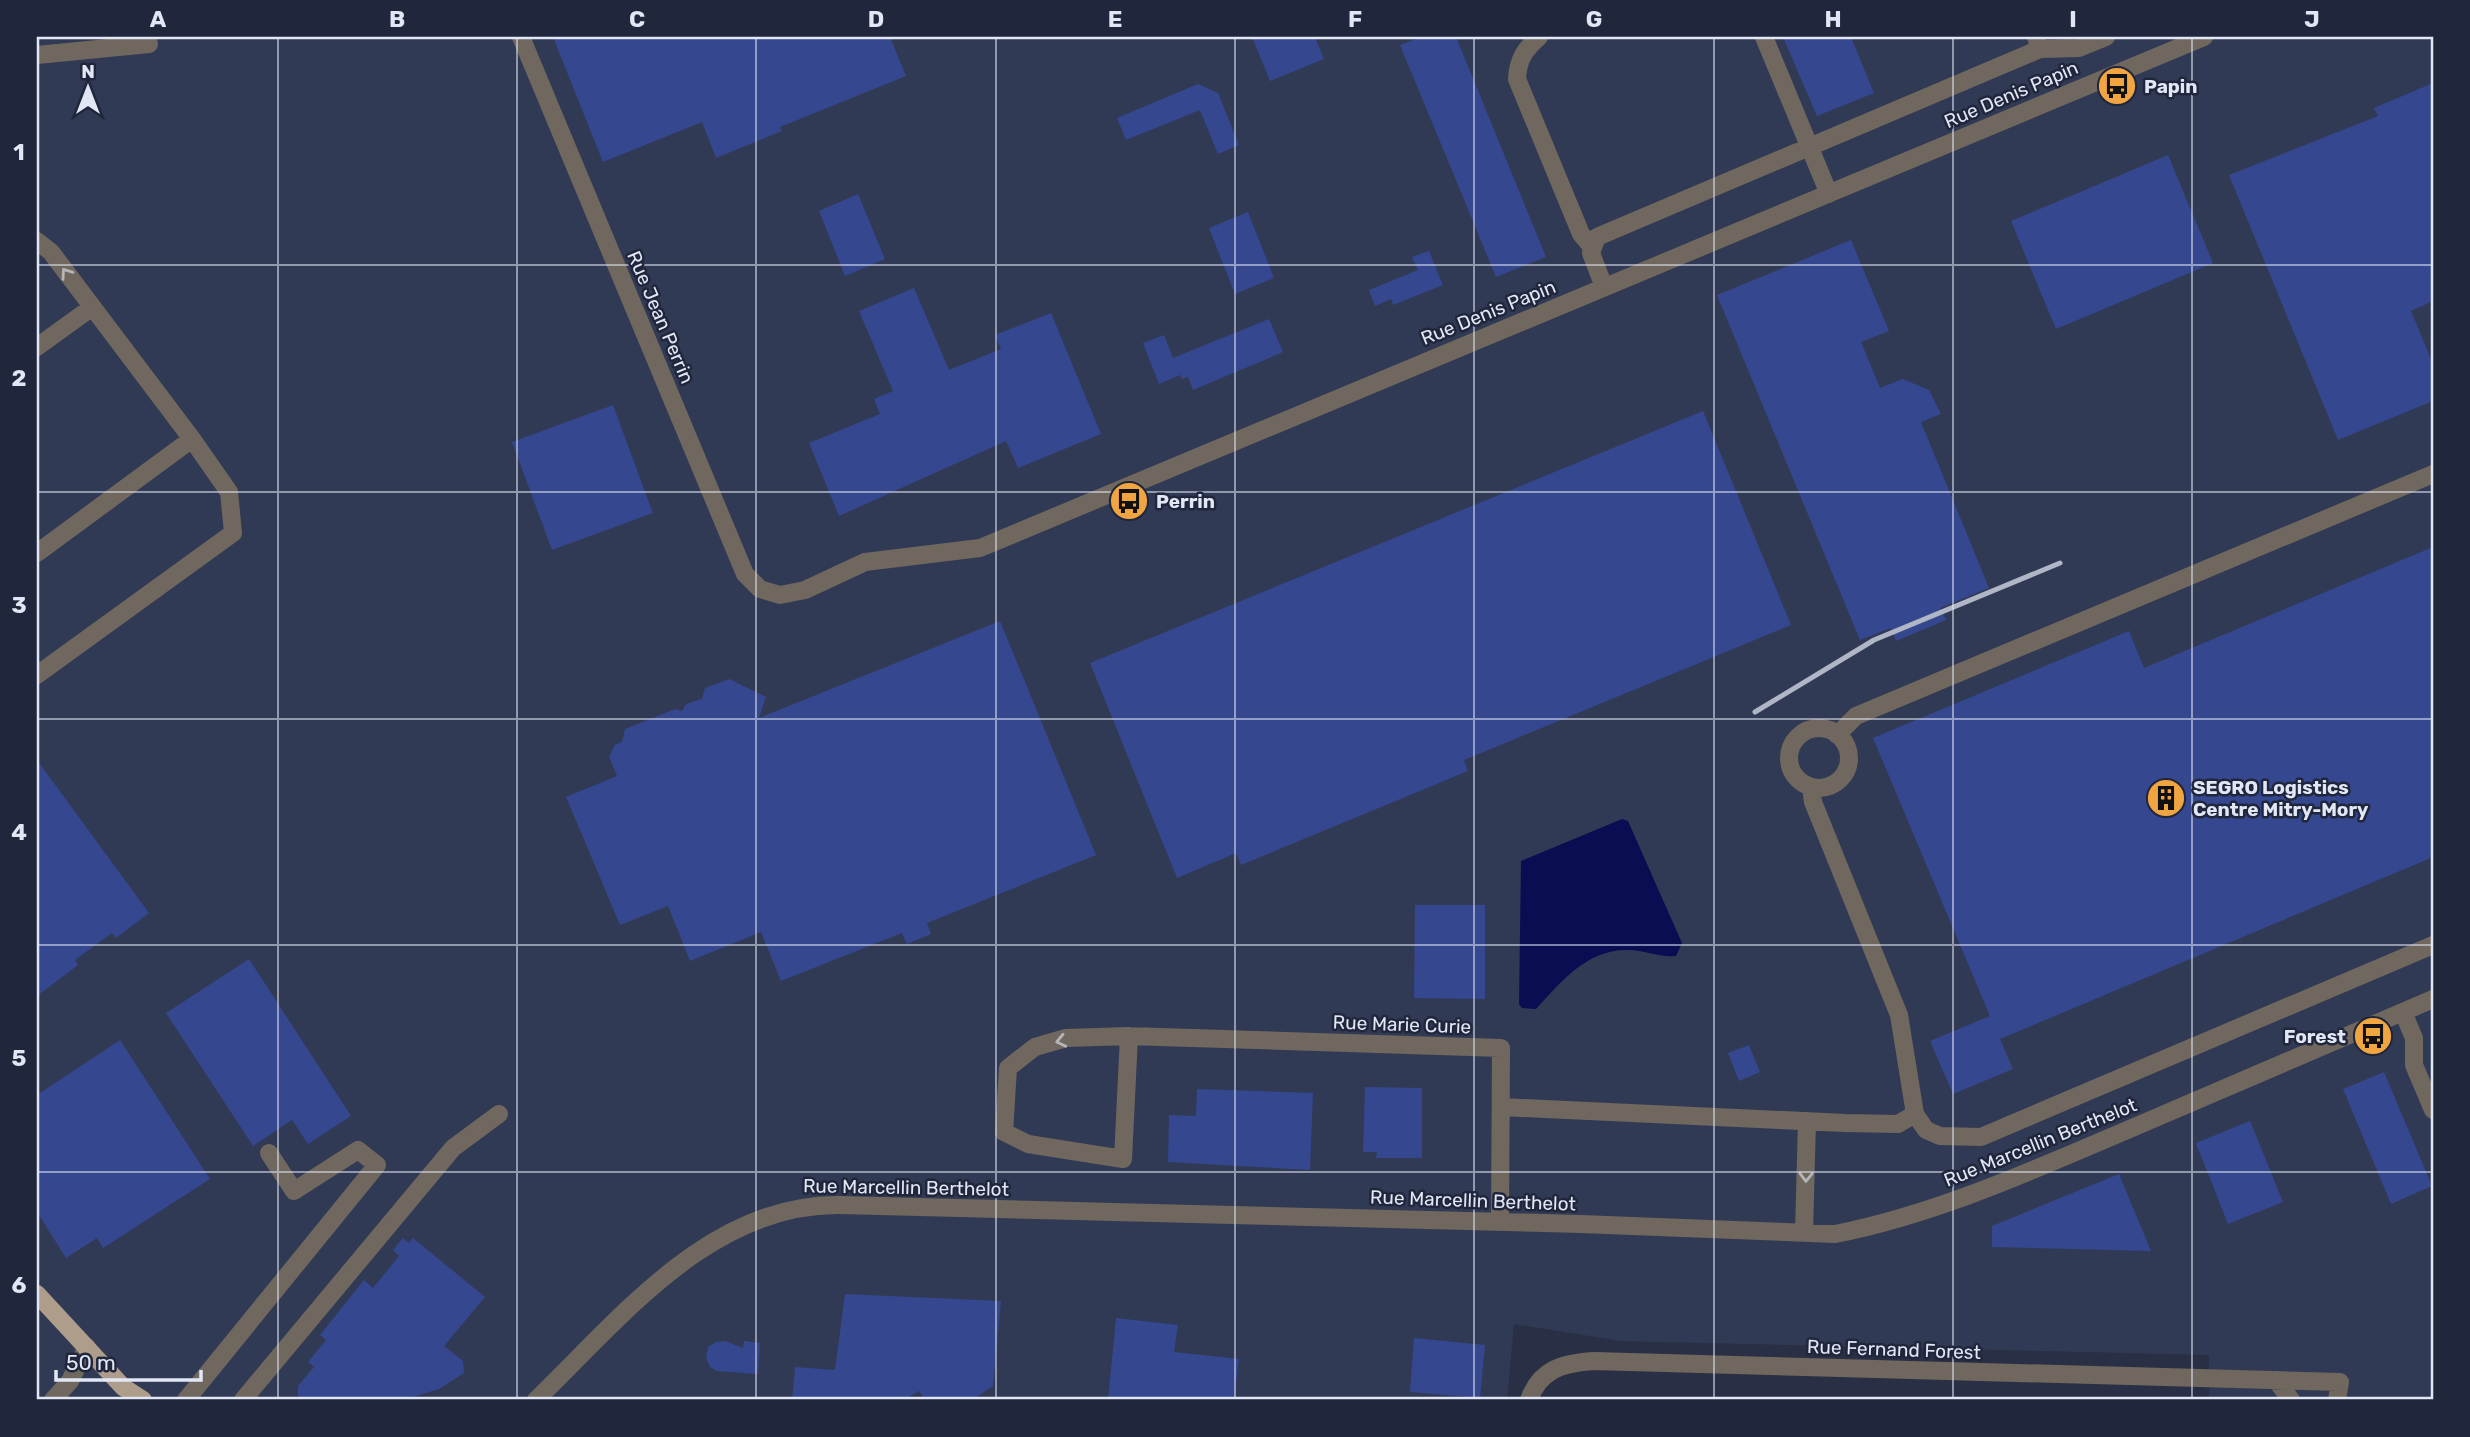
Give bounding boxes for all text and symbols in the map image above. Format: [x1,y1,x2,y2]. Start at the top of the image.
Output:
text: A [150,5,167,33]
text: B [389,5,405,33]
text: C [629,5,645,33]
text: D [868,5,884,33]
text: E [1108,5,1122,33]
text: F [1348,5,1362,33]
text: G [1586,5,1602,33]
text: H [1824,5,1842,33]
text: I [2069,5,2077,33]
text: J [2304,5,2320,33]
north arrow [52,52,122,122]
street label: Rue Denis Papin [1941,56,2082,133]
text: N [81,60,95,83]
bus stop icon: Papin [2096,65,2138,107]
place label: Papin [2144,75,2197,98]
text: 1 [13,138,25,166]
street label: Rue Jean Perrin [622,247,699,387]
one-way arrow [62,268,74,281]
street label: Rue Denis Papin [1417,275,1559,350]
text: 2 [12,364,26,392]
bus stop icon: Perrin [1108,480,1150,522]
place label: Perrin [1156,490,1215,513]
text: 3 [11,591,27,619]
place label: SEGRO Logistics Centre Mitry-Mory [2193,776,2369,821]
building icon: SEGRO Logistics Centre Mitry-Mory [2145,777,2187,819]
text: 4 [11,818,27,846]
street label: Rue Marie Curie [1332,1011,1472,1038]
bus stop icon: Forest [2352,1015,2394,1057]
place label: Forest [2284,1025,2346,1048]
one-way arrow [1055,1032,1067,1047]
text: 5 [12,1044,27,1072]
street label: Rue Marcellin Berthelot [1940,1093,2141,1192]
one-way arrow [1798,1172,1813,1183]
street label: Rue Marcellin Berthelot [803,1174,1010,1201]
street label: Rue Marcellin Berthelot [1370,1185,1577,1216]
text: 6 [12,1271,27,1299]
street label: Rue Fernand Forest [1807,1335,1982,1364]
scale bar [56,1339,201,1383]
text: 50 m [66,1350,116,1375]

